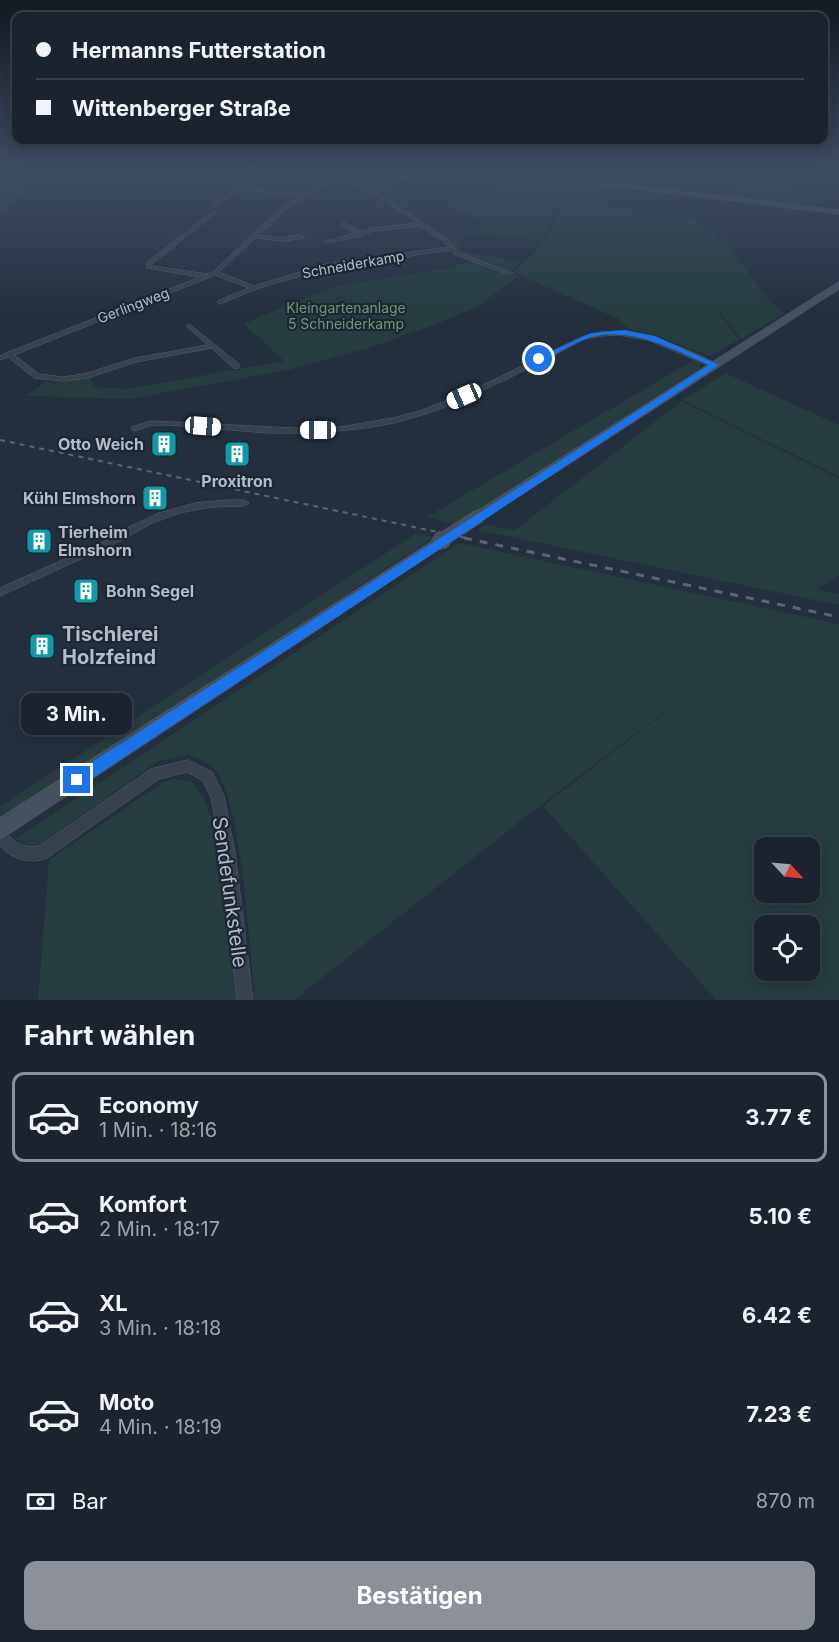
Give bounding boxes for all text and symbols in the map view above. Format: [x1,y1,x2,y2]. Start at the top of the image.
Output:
text: Hermanns Futterstation [72,37,326,63]
text: Wittenberger Straße [72,95,291,121]
street label: Schneiderkamp [300,247,406,281]
street label: Gerlingweg [95,284,171,326]
park label: Kleingartenanlage 5 Schneiderkamp [286,299,406,332]
route start [525,345,552,372]
car [444,380,484,412]
car [184,416,222,436]
car [300,421,336,439]
building icon: Otto Weich [149,429,179,459]
place label: Otto Weich [58,434,144,454]
building icon: Proxitron [222,439,252,469]
place label: Proxitron [201,471,273,491]
building icon: Kühl Elmshorn [140,483,170,513]
place label: Kühl Elmshorn [23,488,136,508]
place label: Tierheim Elmshorn [58,522,132,560]
building icon: Tierheim Elmshorn [24,526,54,556]
building icon: Bohn Segel [71,576,101,606]
place label: Bohn Segel [106,581,194,601]
place label: Tischlerei Holzfeind [62,622,159,669]
building icon: Tischlerei Holzfeind [27,631,57,661]
callout: 3 Min. [22,693,132,735]
text: 3 Min. [46,702,107,726]
route end [63,766,90,793]
street label: Sendefunkstelle [208,815,252,969]
north arrow [754,837,820,903]
map controls [754,837,820,981]
button: locate [754,915,820,981]
text: Fahrt wählen [24,1019,195,1052]
icon: car [27,1090,81,1144]
text: Economy [99,1092,199,1118]
text: 3.77 € [745,1104,812,1130]
text: 1 Min. · 18:16 [99,1118,217,1142]
icon: car [27,1189,81,1243]
text: Komfort [99,1191,187,1217]
text: 5.10 € [748,1203,812,1229]
text: 2 Min. · 18:17 [99,1217,220,1241]
icon: car [27,1288,81,1342]
text: XL [99,1290,128,1316]
text: 6.42 € [742,1302,812,1328]
text: 3 Min. · 18:18 [99,1316,221,1340]
icon: car [27,1387,81,1441]
text: Moto [99,1389,154,1415]
text: 7.23 € [746,1401,812,1427]
text: 4 Min. · 18:19 [99,1415,222,1439]
icon: cash [24,1485,57,1518]
text: Bar [72,1488,107,1514]
text: 870 m [756,1489,815,1513]
button: Bestätigen [24,1561,815,1630]

